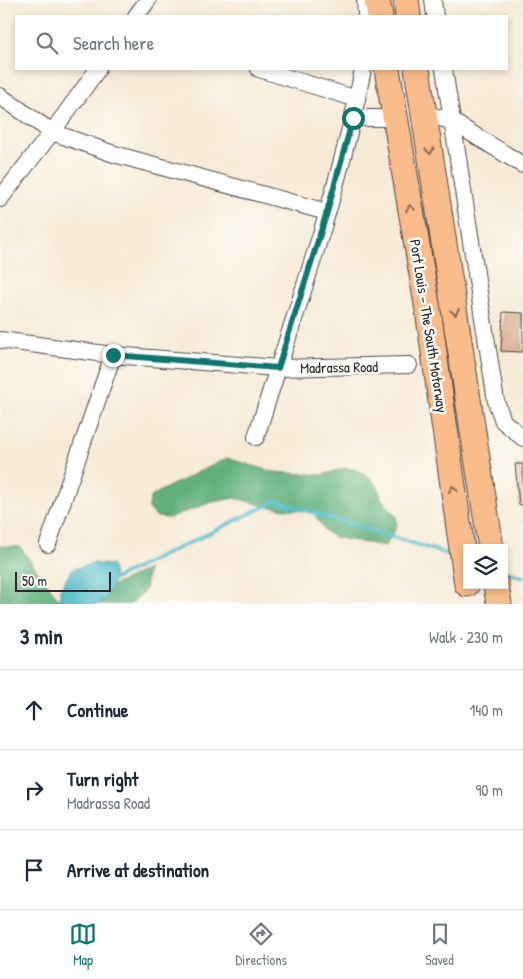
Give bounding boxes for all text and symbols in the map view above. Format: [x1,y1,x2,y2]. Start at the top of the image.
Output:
search box [15,15,508,70]
icon: search [33,29,61,57]
text: Search here [73,30,154,56]
route start [342,107,365,130]
one-way arrow [425,147,435,156]
one-way arrow [406,203,416,212]
street label: Port Louis – The South Motorway [405,238,453,414]
one-way arrow [449,308,460,316]
route end [102,344,125,367]
street label: Madrassa Road [300,356,378,378]
one-way arrow [448,485,459,493]
map controls [463,544,508,589]
button: layers [463,544,508,589]
scale bar [15,569,111,592]
text: 50 m [22,571,47,590]
text: 3 min [20,622,63,651]
text: Walk · 230 m [429,626,503,648]
icon: ahead [20,696,48,724]
text: Continue [67,697,128,723]
text: 140 m [469,699,503,721]
text: Turn right [67,766,138,792]
icon: right [20,776,48,804]
text: 90 m [475,779,503,801]
text: Madrassa Road [67,792,150,814]
icon: arrive [20,856,48,884]
text: Arrive at destination [67,857,209,883]
tab: Map [69,920,97,969]
tab: Directions [235,920,287,969]
tab: Saved [425,920,454,969]

